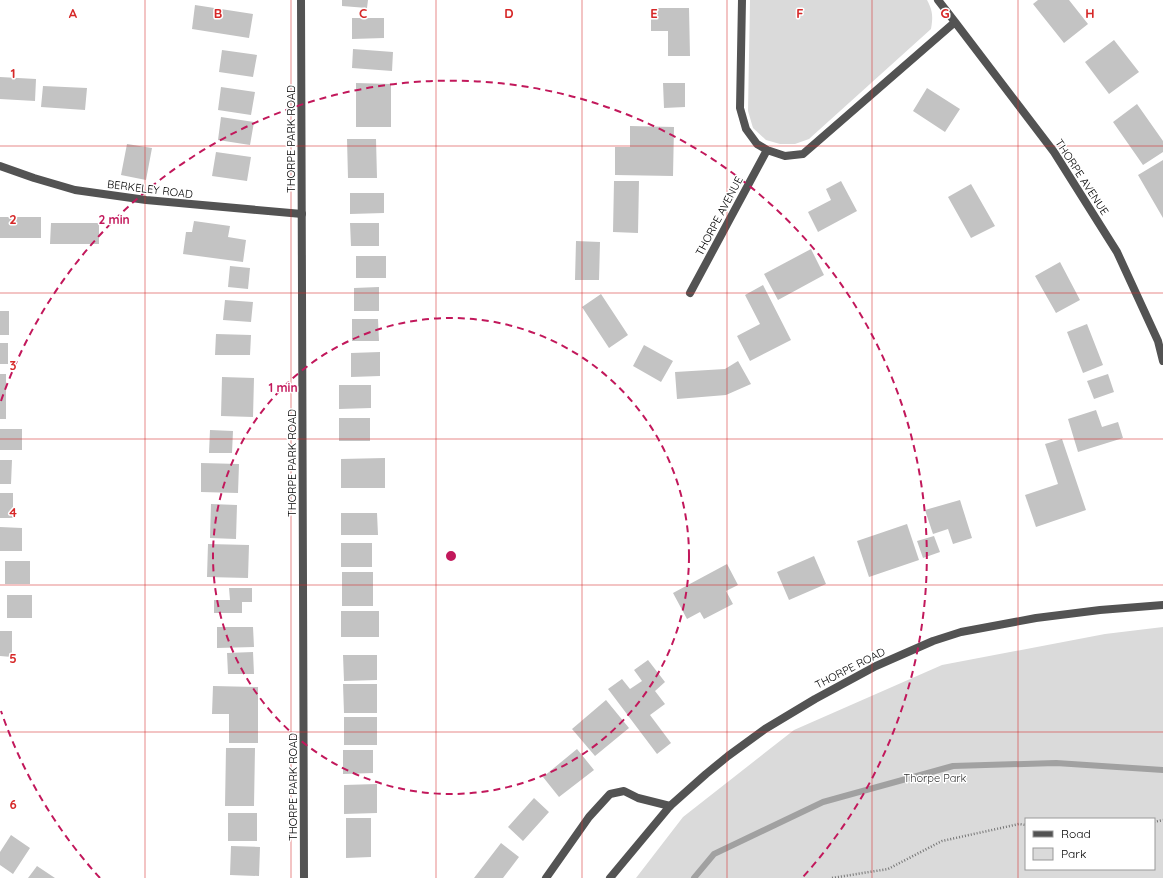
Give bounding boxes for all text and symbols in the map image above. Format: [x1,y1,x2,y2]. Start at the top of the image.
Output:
text: A [69,5,78,21]
text: B [214,5,222,21]
text: C [359,5,367,21]
text: D [504,5,514,21]
text: E [650,5,658,21]
text: F [796,5,804,21]
text: G [940,5,950,21]
text: H [1085,5,1095,21]
text: 1 [10,65,16,81]
street label: THORPE PARK ROAD [284,85,298,193]
street label: THORPE AVENUE [1052,136,1112,218]
street label: THORPE AVENUE [692,174,746,258]
street label: BERKELEY ROAD [106,177,194,201]
text: 2 [9,211,17,227]
text: 2 min [98,212,130,227]
text: 3 [10,357,17,373]
text: 1 min [268,380,298,395]
street label: THORPE PARK ROAD [285,409,299,517]
text: 4 [9,504,17,520]
centre of rings [444,549,458,563]
street label: THORPE ROAD [813,644,887,692]
text: 5 [9,650,17,666]
street label: THORPE PARK ROAD [286,733,300,841]
park label: Thorpe Park [904,771,967,785]
text: 6 [9,796,17,812]
legend [1025,818,1155,870]
text: Road [1061,826,1091,841]
text: Park [1061,846,1086,861]

